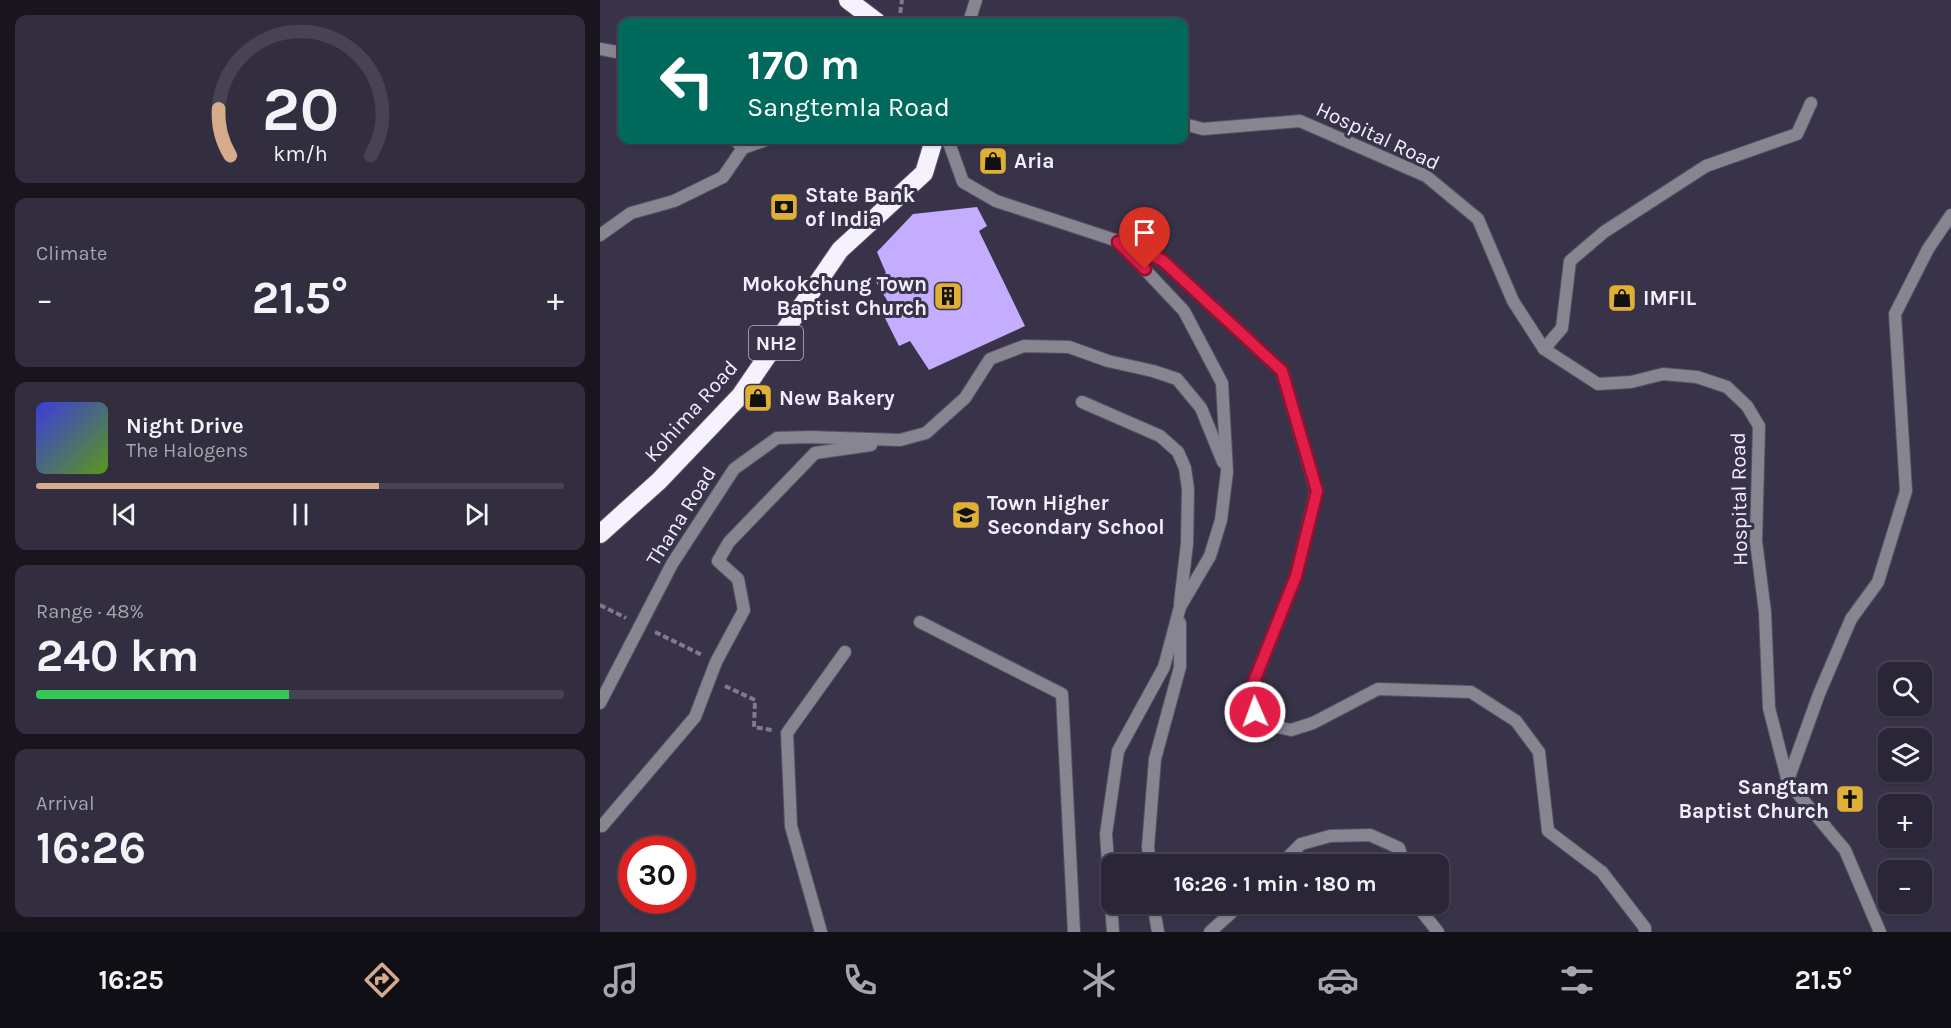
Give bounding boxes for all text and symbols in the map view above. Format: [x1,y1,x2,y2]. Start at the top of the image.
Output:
text: 170 m [747,40,860,90]
icon: left [648,42,726,120]
text: 20 [261,73,339,146]
text: Sangtemla Road [747,91,950,123]
street label: Hospital Road [1312,97,1444,175]
text: km/h [273,142,327,167]
shop icon: Aria [977,145,1009,177]
place label: Aria [1014,149,1055,173]
place label: State Bank of India [805,183,916,231]
bank icon: State Bank of India [768,191,800,223]
pin [1119,207,1170,269]
icon: arrive [1128,216,1161,249]
text: Climate [36,242,107,265]
text: 21.5° [252,272,348,324]
place label: Mokokchung Town Baptist Church [742,272,927,320]
text: − [36,280,53,318]
text: + [547,280,564,318]
building icon: Mokokchung Town Baptist Church [932,280,964,312]
shop icon: IMFIL [1606,282,1638,314]
place label: IMFIL [1643,286,1697,310]
road number: NH2 [749,326,803,360]
street label: Kohima Road [639,356,743,466]
shop icon: New Bakery [742,382,774,414]
place label: New Bakery [779,386,895,410]
text: Night Drive [126,413,244,439]
street label: Hospital Road [1726,432,1752,566]
text: The Halogens [126,439,248,462]
street label: Thana Road [641,462,721,570]
place label: Town Higher Secondary School [987,491,1165,539]
icon: previous [108,498,141,531]
icon: pause [284,498,317,531]
icon: next [460,498,493,531]
school or university icon: Town Higher Secondary School [950,499,982,531]
text: Range · 48% [36,600,144,623]
text: 240 km [36,630,199,682]
map controls [1878,662,1932,914]
button: search [1878,662,1932,716]
position arrow [1223,680,1287,744]
button: layers [1878,728,1932,782]
place label: Sangtam Baptist Church [1678,775,1829,823]
church icon: Sangtam Baptist Church [1834,783,1866,815]
text: Arrival [36,792,95,815]
button: + [1878,794,1932,848]
text: 16:26 [36,822,146,874]
speed limit sign: 30 [618,836,696,914]
button: − [1878,860,1932,914]
text: 16:26 · 1 min · 180 m [1173,871,1377,897]
icon: directions [361,959,403,1001]
icon: music [600,959,642,1001]
icon: phone [839,959,881,1001]
icon: climate [1078,959,1120,1001]
icon: car [1317,959,1359,1001]
icon: filters [1556,959,1598,1001]
text: 16:25 [98,964,164,996]
text: 21.5° [1794,964,1852,996]

